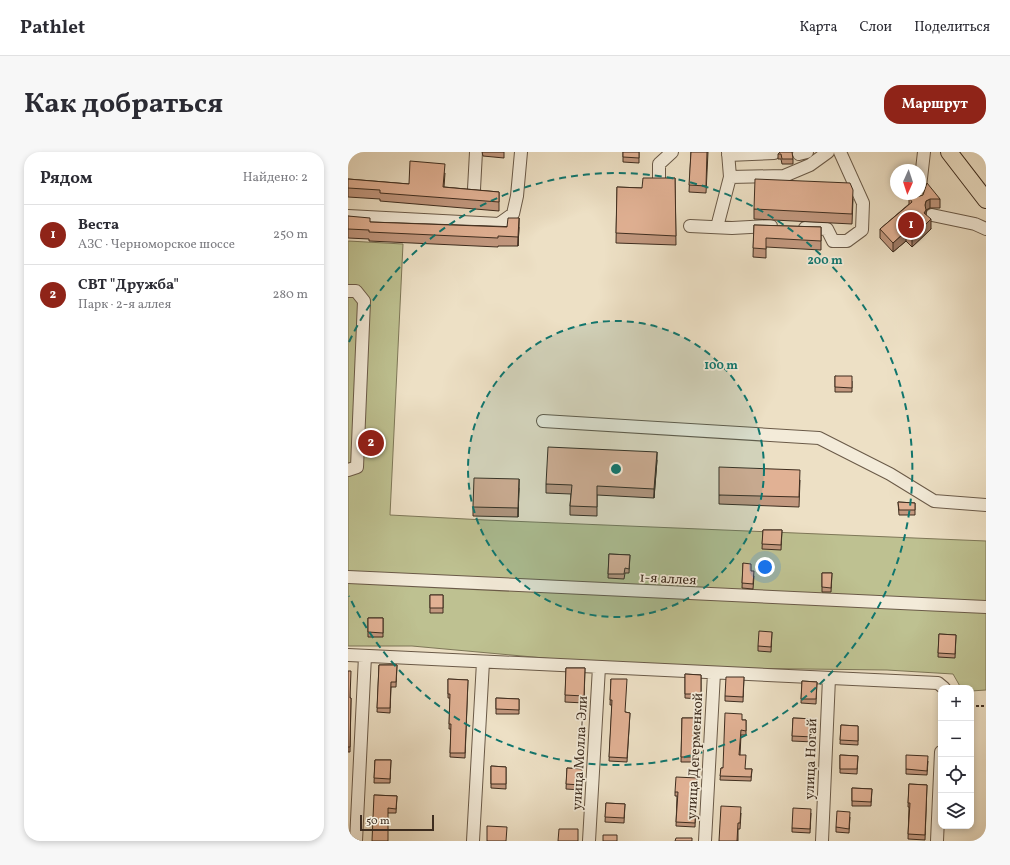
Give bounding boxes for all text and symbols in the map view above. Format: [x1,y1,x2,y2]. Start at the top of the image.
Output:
text: Pathlet [20,15,85,41]
text: Карта [799,18,837,37]
text: Слои [859,18,892,37]
text: Поделиться [914,18,990,37]
text: Как добраться [24,85,223,124]
button: Маршрут [884,85,986,124]
north arrow [890,164,926,200]
text: Рядом [40,167,93,190]
text: Найдено: 2 [243,169,308,187]
pin: 1 [898,210,924,240]
text: Веста [78,215,119,236]
text: 1 [50,226,56,244]
text: 250 m [273,226,308,244]
text: АЗС · Черноморское шоссе [78,236,235,254]
text: 200 m [807,253,843,269]
text: СВТ "Дружба" [78,275,179,296]
text: 2 [50,286,56,304]
text: 280 m [272,286,308,304]
text: Парк · 2-я аллея [78,296,171,314]
text: 100 m [704,358,738,374]
pin: 2 [358,428,384,458]
centre of rings [609,462,623,476]
your location [755,557,775,577]
street label: 1-я аллея [639,569,697,590]
map controls [938,685,974,829]
button: + [938,685,974,721]
street label: улица Дегерменкой [683,692,708,820]
street label: улица Молла-Эли [568,695,593,811]
street label: улица Ногай [801,718,822,800]
button: − [938,721,974,757]
button: locate [938,757,974,793]
button: layers [938,793,974,829]
scale bar [360,813,434,832]
text: 50 m [366,814,390,829]

